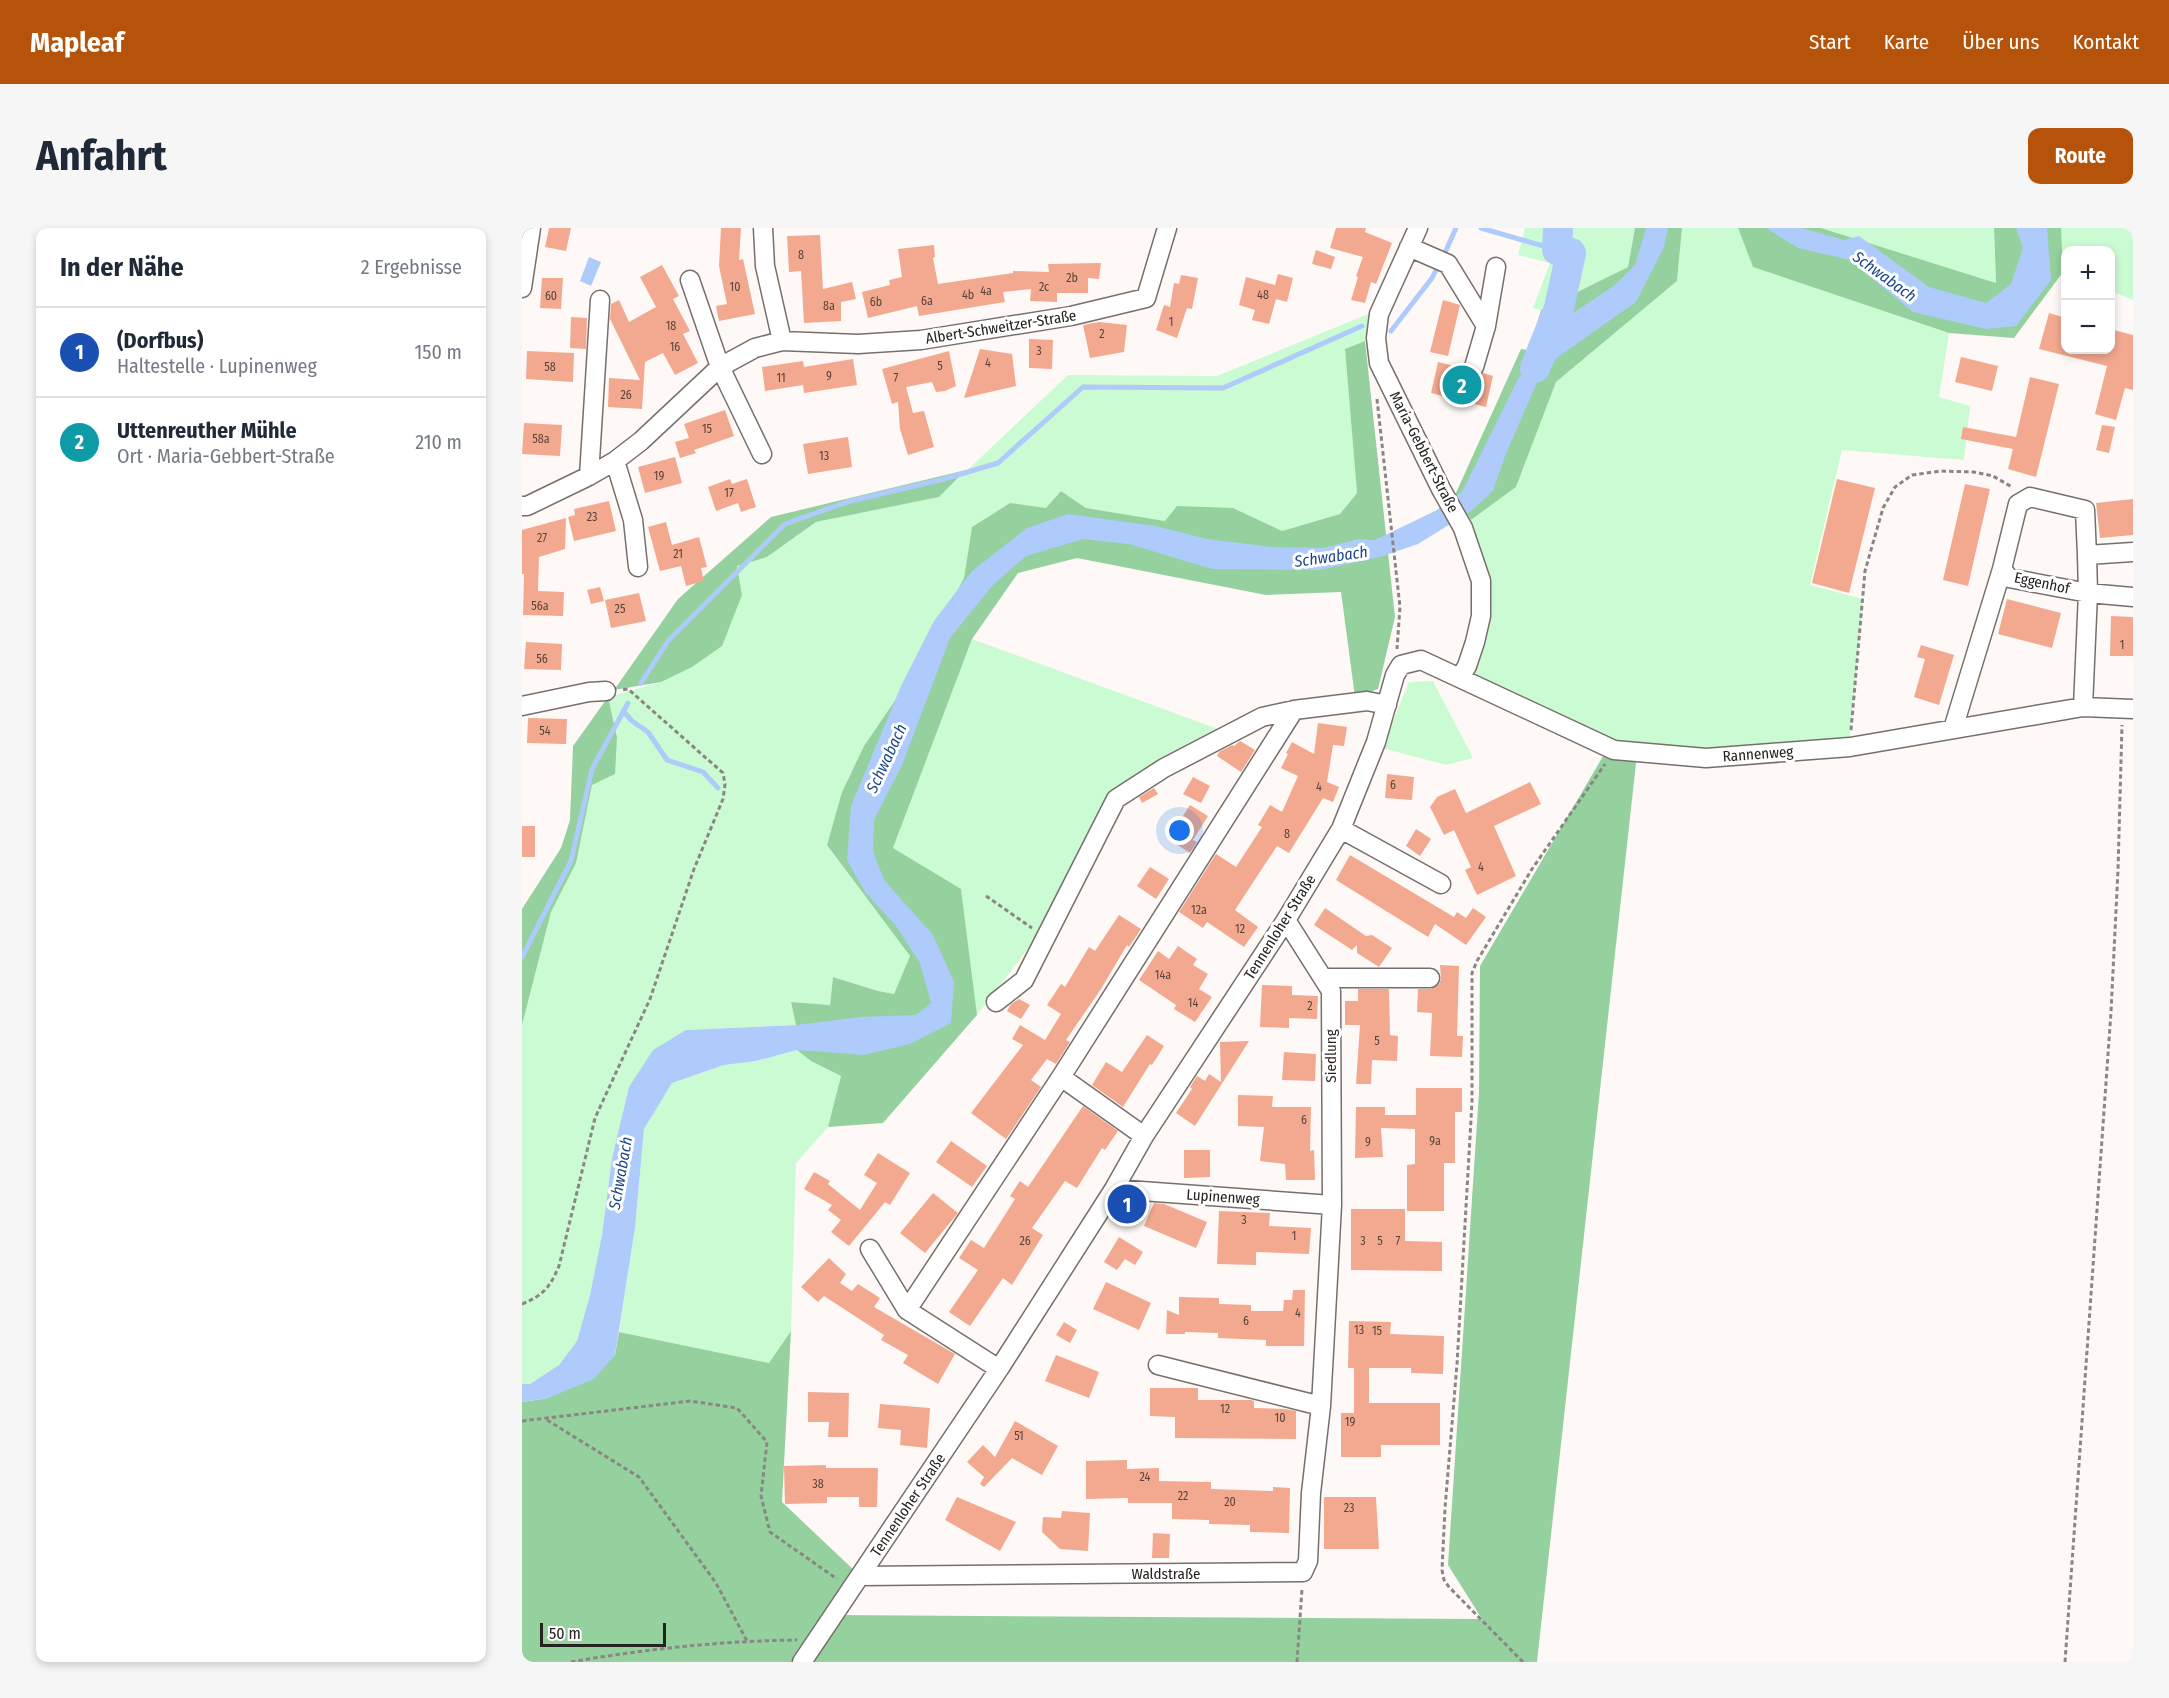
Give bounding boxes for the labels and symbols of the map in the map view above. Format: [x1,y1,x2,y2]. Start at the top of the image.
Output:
water label: Schwabach [1849,246,1920,306]
house number: 8 [798,248,804,262]
house number: 2b [1066,271,1078,285]
house number: 10 [730,280,740,294]
house number: 2c [1039,280,1049,294]
house number: 4a [980,284,992,298]
house number: 4b [962,288,974,302]
house number: 48 [1257,288,1269,302]
house number: 60 [545,289,557,303]
house number: 6a [921,294,933,308]
house number: 6b [870,295,882,309]
house number: 8a [823,299,835,313]
street label: Albert-Schweitzer-Straße [924,306,1078,348]
house number: 1 [1169,315,1173,329]
house number: 18 [666,319,676,333]
house number: 2 [1099,327,1105,341]
house number: 16 [670,340,680,354]
house number: 3 [1036,344,1042,358]
house number: 4 [985,356,991,370]
house number: 5 [937,359,943,373]
house number: 58 [544,360,556,374]
pin: 2 [1442,362,1482,408]
house number: 9 [826,369,832,383]
house number: 11 [776,371,786,385]
house number: 7 [894,371,899,385]
house number: 26 [620,388,632,402]
street label: Maria-Gebbert-Straße [1386,388,1462,516]
house number: 15 [702,422,713,436]
house number: 58a [532,432,550,446]
house number: 13 [819,449,829,463]
house number: 19 [654,469,664,483]
house number: 17 [724,486,734,500]
house number: 23 [587,510,597,524]
house number: 27 [537,531,547,545]
water label: Schwabach [1292,542,1369,571]
house number: 21 [673,547,683,561]
street label: Eggenhof [2013,568,2073,598]
house number: 56a [531,599,549,613]
house number: 25 [615,602,626,616]
house number: 1 [2120,638,2124,652]
house number: 56 [536,652,548,666]
water label: Schwabach [862,721,911,797]
house number: 54 [539,724,551,738]
street label: Rannenweg [1722,743,1794,765]
house number: 6 [1390,778,1396,792]
house number: 4 [1316,780,1322,794]
your location [1165,816,1194,845]
house number: 8 [1284,827,1290,841]
house number: 4 [1478,860,1484,874]
street label: Tennenloher Straße [1240,871,1320,983]
house number: 12a [1191,903,1207,917]
house number: 12 [1235,922,1245,936]
house number: 14a [1155,968,1171,982]
house number: 14 [1188,996,1198,1010]
house number: 2 [1307,999,1313,1013]
street label: Siedlung [1322,1029,1340,1083]
house number: 5 [1374,1034,1380,1048]
house number: 6 [1301,1113,1307,1127]
house number: 9a [1429,1134,1441,1148]
water label: Schwabach [605,1135,636,1212]
house number: 9 [1365,1135,1371,1149]
pin: 1 [1108,1182,1146,1226]
street label: Lupinenweg [1186,1185,1260,1209]
house number: 3 [1241,1213,1247,1227]
house number: 1 [1292,1229,1296,1243]
house number: 26 [1019,1234,1031,1248]
house number: 3 [1360,1234,1366,1248]
house number: 5 [1377,1234,1383,1248]
house number: 7 [1396,1234,1401,1248]
house number: 4 [1295,1306,1301,1320]
house number: 6 [1243,1314,1249,1328]
house number: 13 [1354,1323,1364,1337]
house number: 15 [1372,1324,1383,1338]
house number: 12 [1220,1402,1230,1416]
house number: 10 [1275,1411,1285,1425]
house number: 19 [1345,1415,1355,1429]
house number: 51 [1014,1429,1024,1443]
street label: Tennenloher Straße [867,1450,949,1560]
house number: 24 [1140,1470,1151,1484]
house number: 38 [812,1477,824,1491]
house number: 22 [1178,1489,1188,1503]
house number: 20 [1224,1495,1236,1509]
house number: 23 [1344,1501,1354,1515]
street label: Waldstraße [1132,1565,1200,1583]
scale bar [540,1620,666,1648]

